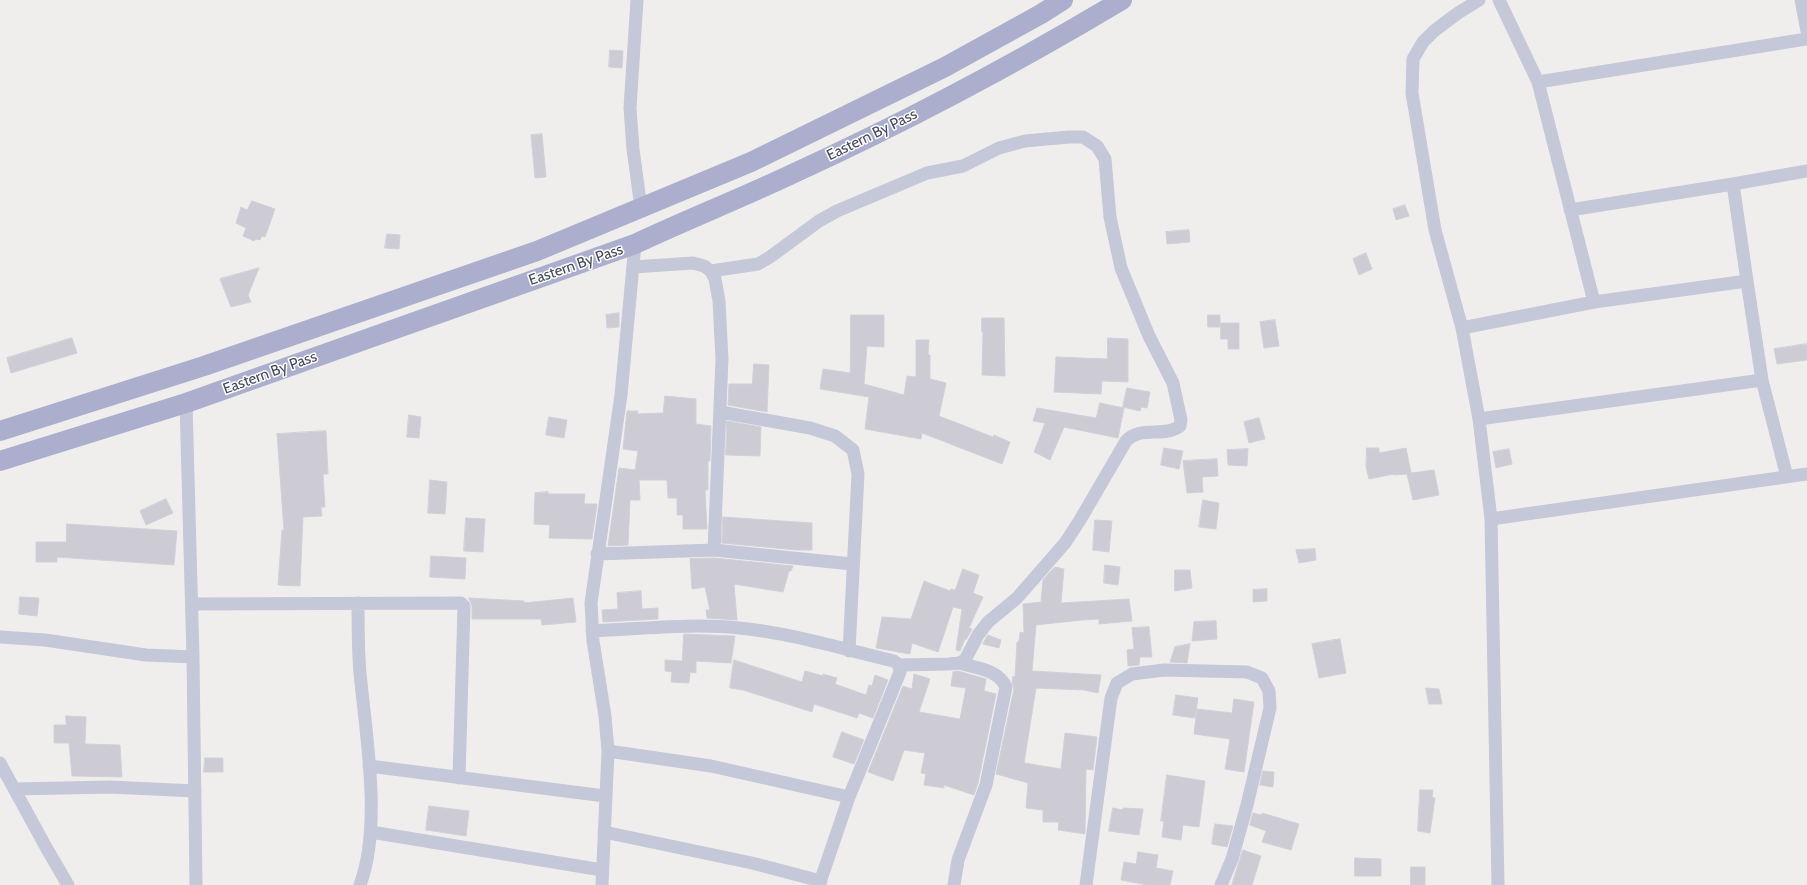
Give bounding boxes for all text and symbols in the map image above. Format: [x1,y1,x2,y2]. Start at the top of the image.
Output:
street label: Eastern By Pass [824,105,920,165]
street label: Eastern By Pass [527,240,625,290]
street label: Eastern By Pass [221,348,319,398]

